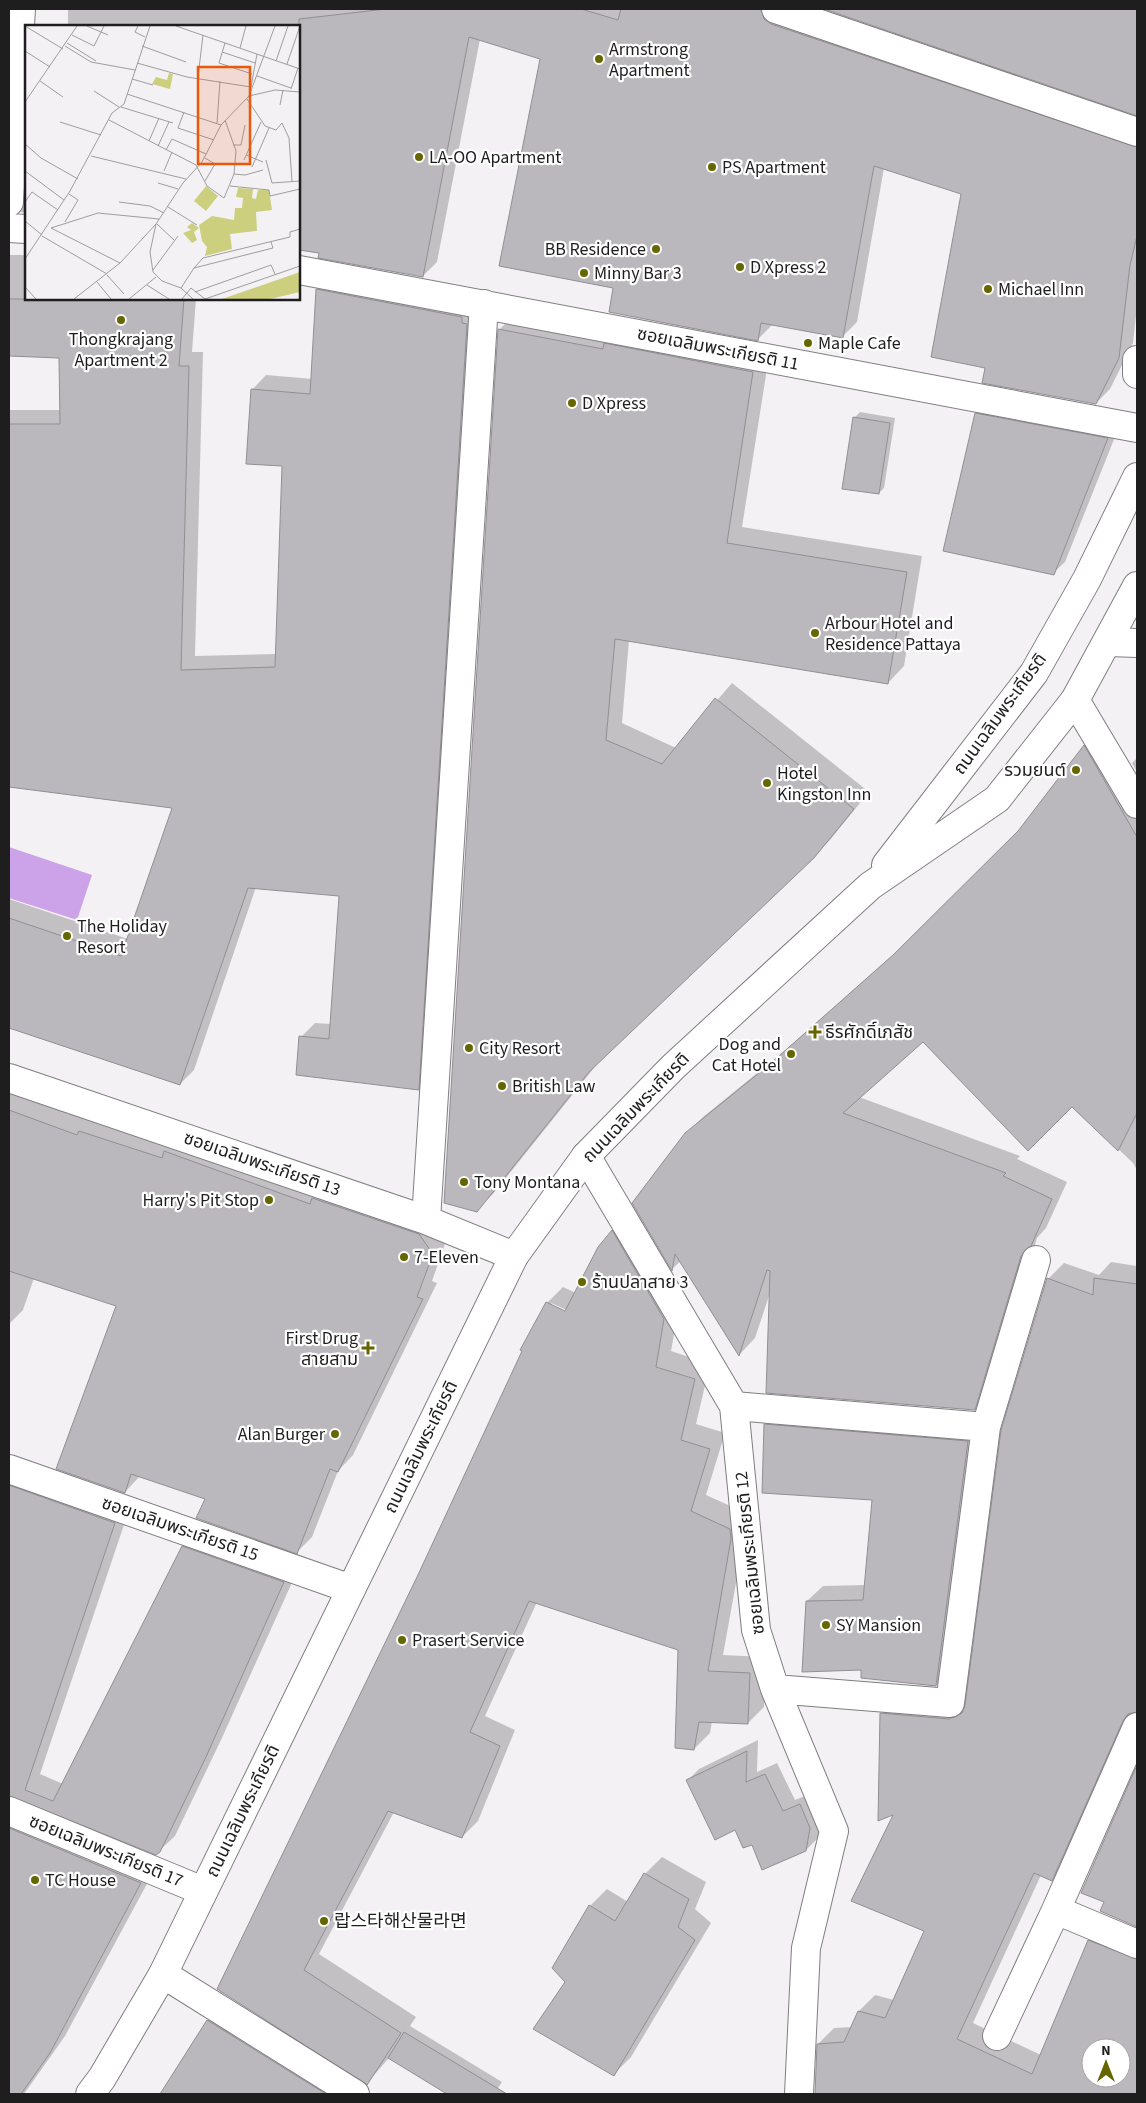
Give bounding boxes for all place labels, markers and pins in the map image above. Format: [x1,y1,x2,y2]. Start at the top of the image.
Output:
place label: Armstrong Apartment [609,37,690,83]
marker: Armstrong Apartment [593,53,605,65]
place label: LA-OO Apartment [429,145,561,170]
marker: LA-OO Apartment [413,151,425,163]
place label: PS Apartment [722,155,826,180]
marker: PS Apartment [706,161,718,173]
place label: BB Residence [545,237,646,262]
marker: BB Residence [650,243,662,255]
place label: D Xpress 2 [750,255,827,280]
place label: Minny Bar 3 [594,261,682,286]
marker: D Xpress 2 [734,261,746,273]
marker: Minny Bar 3 [578,267,590,279]
place label: Michael Inn [998,277,1084,302]
marker: Michael Inn [982,283,994,295]
marker: Thongkrajang Apartment 2 [115,314,127,326]
place label: Thongkrajang Apartment 2 [69,327,173,373]
place label: Maple Cafe [818,331,901,356]
marker: Maple Cafe [802,337,814,349]
place label: D Xpress [582,391,646,416]
marker: D Xpress [566,397,578,409]
place label: Arbour Hotel and Residence Pattaya [825,611,961,657]
marker: Arbour Hotel and Residence Pattaya [809,627,821,639]
place label: รวมยนต์ [1004,758,1066,783]
place label: Hotel Kingston Inn [777,761,871,807]
marker: รวมยนต์ [1070,764,1082,776]
marker: Hotel Kingston Inn [761,777,773,789]
place label: The Holiday Resort [77,914,168,960]
marker: The Holiday Resort [61,930,73,942]
place label: ธีรศักดิ์เภสัช [825,1020,913,1045]
marker: ธีรศักดิ์เภสัช [809,1026,821,1038]
place label: Dog and Cat Hotel [712,1032,781,1078]
place label: City Resort [479,1036,560,1061]
marker: City Resort [463,1042,475,1054]
marker: Dog and Cat Hotel [785,1048,797,1060]
place label: British Law [512,1074,596,1099]
marker: British Law [496,1080,508,1092]
place label: Tony Montana [474,1170,580,1195]
marker: Tony Montana [458,1176,470,1188]
place label: Harry's Pit Stop [143,1188,259,1213]
marker: Harry's Pit Stop [263,1194,275,1206]
place label: 7-Eleven [414,1245,479,1270]
marker: 7-Eleven [398,1251,410,1263]
place label: ร้านปลาสาย 3 [592,1270,688,1295]
marker: ร้านปลาสาย 3 [576,1276,588,1288]
place label: First Drug สายสาม [285,1326,358,1372]
marker: First Drug สายสาม [362,1342,374,1354]
place label: Alan Burger [238,1422,326,1447]
marker: Alan Burger [329,1428,341,1440]
place label: SY Mansion [836,1613,921,1638]
marker: SY Mansion [820,1619,832,1631]
place label: Prasert Service [412,1628,524,1653]
marker: Prasert Service [396,1634,408,1646]
place label: TC House [45,1868,116,1893]
marker: TC House [29,1874,41,1886]
place label: 랍스타해산물라면 [334,1909,466,1934]
marker: 랍스타해산물라면 [318,1915,330,1927]

